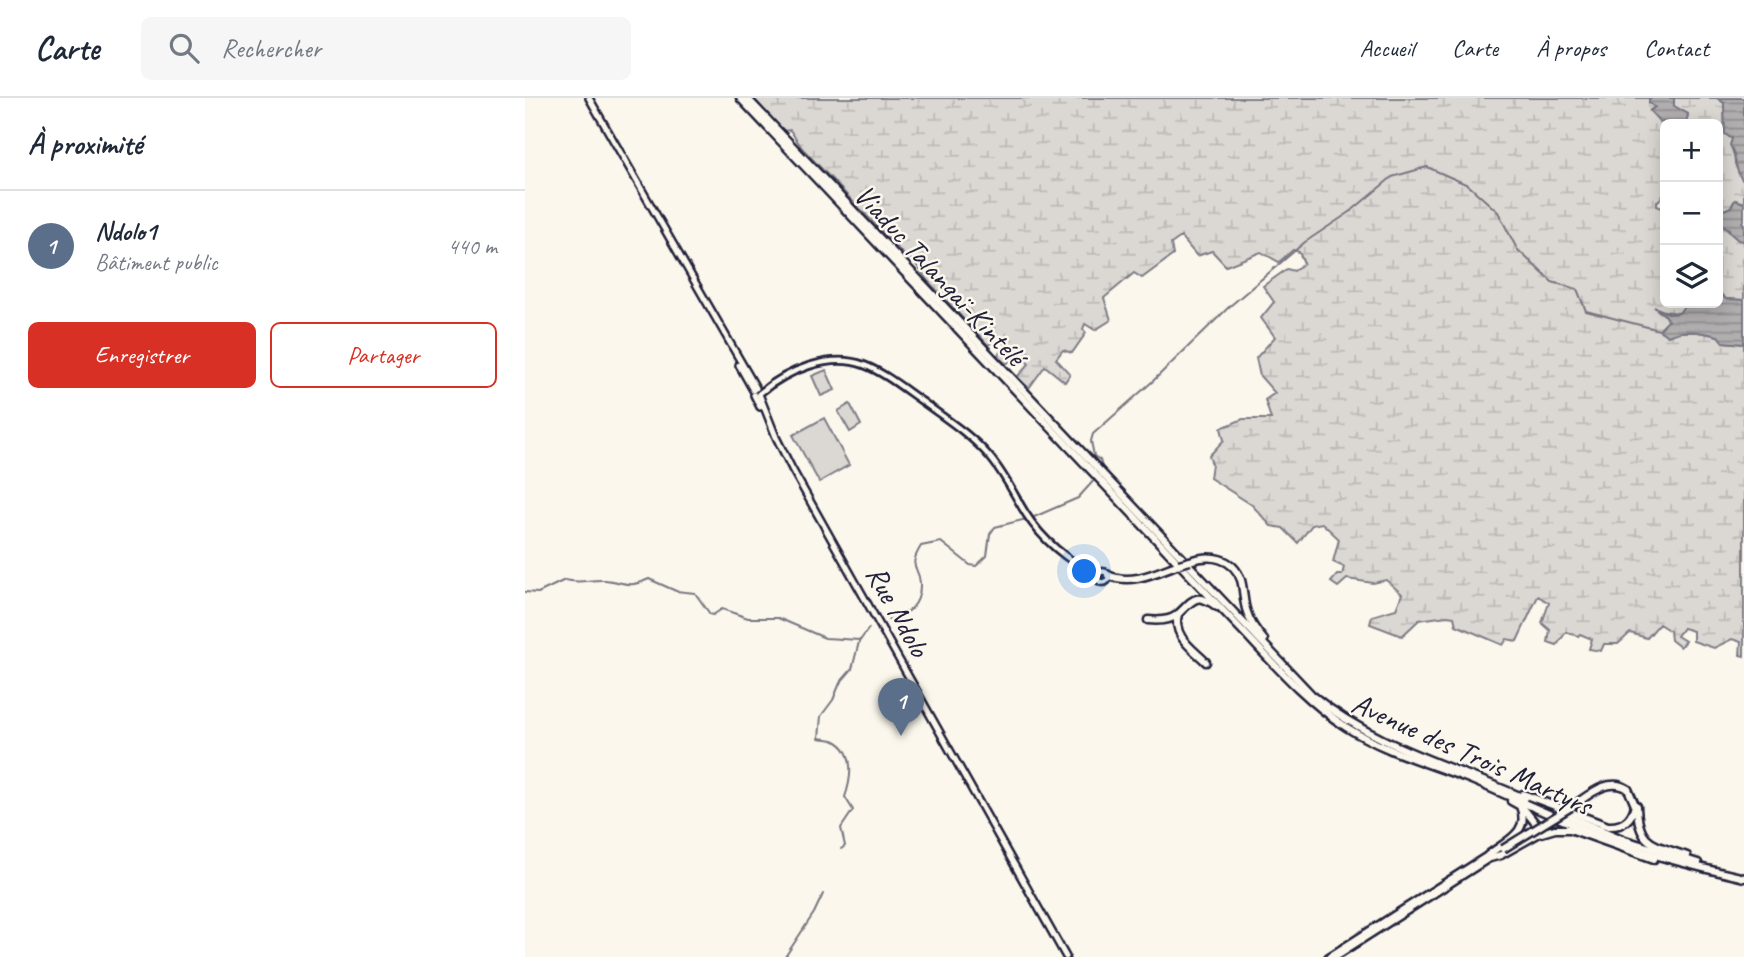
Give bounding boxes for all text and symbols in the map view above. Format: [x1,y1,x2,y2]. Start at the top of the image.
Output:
search box [141,17,631,80]
text: Carte [35,27,99,69]
icon: search [165,29,203,67]
text: Rechercher [221,32,321,65]
text: Accueil [1360,33,1414,63]
text: Carte [1452,33,1498,63]
text: À propos [1536,33,1606,63]
text: Contact [1644,33,1709,63]
map controls [1660,119,1723,308]
button: + [1660,119,1723,182]
text: À proximité [28,125,142,163]
street label: Viaduc Talangaï-Kintélé [846,176,1037,377]
button: − [1660,182,1723,245]
text: Ndolo1 [95,215,157,248]
text: 1 [46,232,56,261]
text: 440 m [448,232,497,261]
button: layers [1660,245,1723,308]
text: Bâtiment public [95,248,218,277]
button: Enregistrer [28,322,256,388]
button: Partager [270,322,497,388]
your location [1067,554,1101,588]
street label: Rue Ndolo [858,559,939,664]
pin: 1 [878,678,924,736]
street label: Avenue des Trois Martyrs [1346,684,1600,825]

